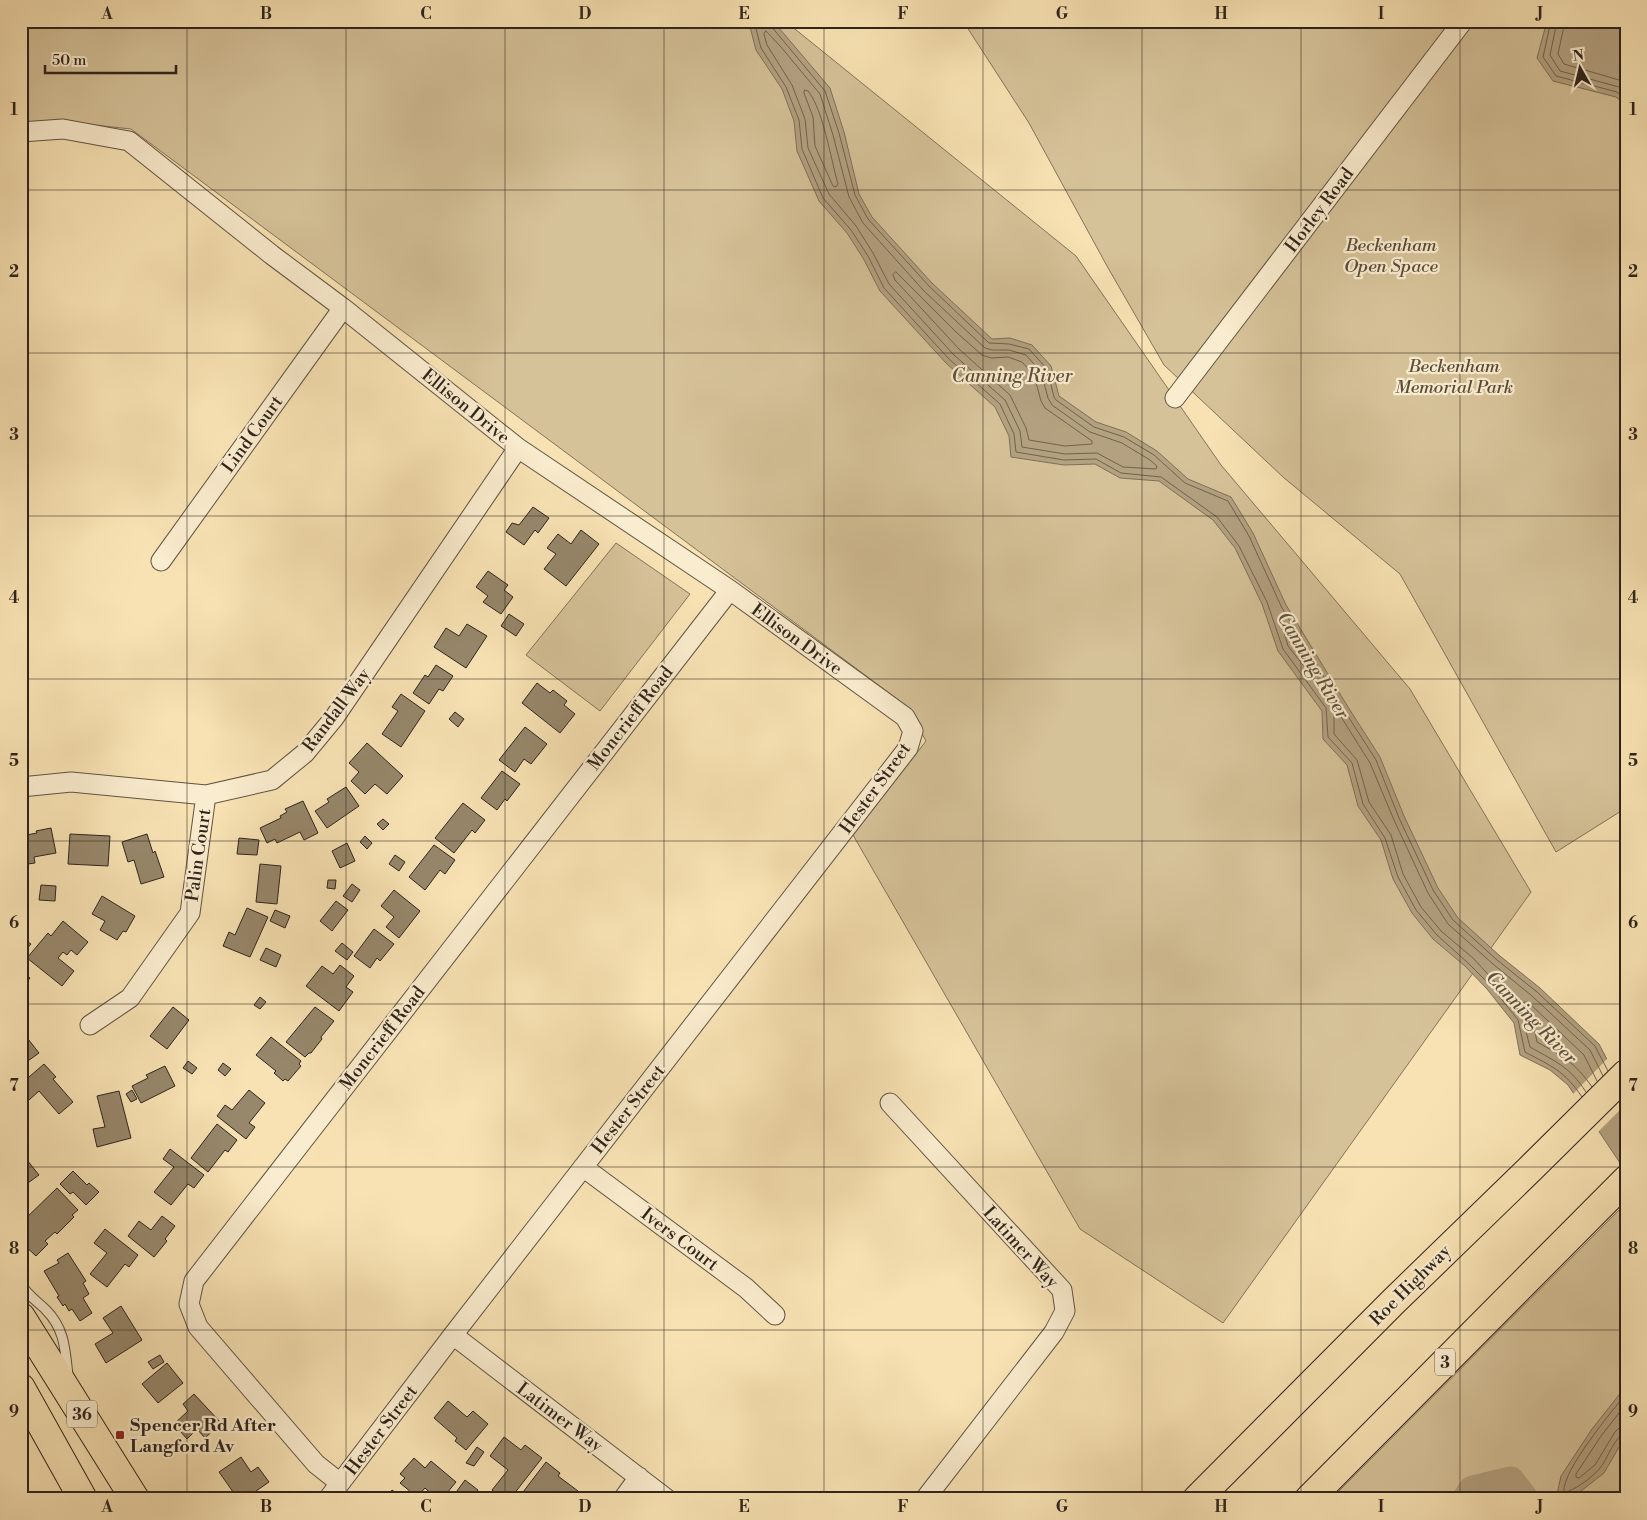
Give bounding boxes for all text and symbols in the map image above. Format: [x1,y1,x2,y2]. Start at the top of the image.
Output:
text: A [100,4,113,24]
text: B [260,4,272,24]
text: C [420,4,432,24]
text: D [579,4,592,24]
text: E [738,4,750,24]
text: F [897,4,909,24]
text: G [1056,4,1069,24]
text: H [1214,4,1228,24]
text: I [1378,4,1384,24]
text: J [1535,4,1543,24]
scale bar [45,42,176,74]
north arrow [1554,42,1604,92]
text: N [1572,46,1585,66]
text: 50 m [52,51,86,70]
text: 1 [10,100,18,120]
text: 1 [1629,100,1637,120]
street label: Horley Road [1280,163,1359,257]
park label: Beckenham Open Space [1344,234,1439,278]
text: 2 [9,262,19,282]
text: 2 [1628,262,1638,282]
park label: Beckenham Memorial Park [1395,355,1513,399]
street label: Ellison Drive [417,364,515,449]
water label: Canning River [952,364,1073,388]
street label: Lind Court [217,391,288,477]
text: 3 [9,425,19,445]
text: 3 [1628,425,1638,445]
text: 4 [9,588,20,608]
text: 4 [1628,588,1639,608]
street label: Ellison Drive [747,599,847,680]
water label: Canning River [1272,607,1355,724]
street label: Moncrieff Road [583,661,679,775]
street label: Randall Way [297,664,376,757]
street label: Hester Street [835,738,917,838]
text: 5 [9,751,19,771]
text: 5 [1628,751,1638,771]
street label: Palin Court [181,807,216,903]
text: 6 [9,913,19,933]
text: 6 [1628,913,1638,933]
water label: Canning River [1481,966,1583,1070]
street label: Moncrieff Road [335,981,431,1095]
street label: Hester Street [586,1059,671,1159]
text: 7 [9,1076,19,1096]
text: 7 [1628,1076,1638,1096]
street label: Latimer Way [978,1202,1064,1293]
street label: Ivers Court [636,1203,724,1276]
text: 8 [9,1239,19,1259]
text: 8 [1628,1239,1638,1259]
street label: Roe Highway [1365,1240,1456,1331]
road number: 3 [1435,1348,1455,1375]
street label: Latimer Way [512,1377,608,1458]
street label: Hester Street [340,1380,423,1480]
road number: 36 [67,1400,97,1428]
text: 9 [9,1402,19,1422]
text: 9 [1628,1402,1638,1422]
place label: Spencer Rd After Langford Av [130,1414,276,1458]
marker: Spencer Rd After Langford Av [114,1429,126,1441]
text: A [100,1497,113,1517]
text: B [260,1497,272,1517]
text: C [420,1497,432,1517]
text: D [579,1497,592,1517]
text: E [738,1497,750,1517]
text: F [897,1497,909,1517]
text: G [1056,1497,1069,1517]
text: H [1214,1497,1228,1517]
text: I [1378,1497,1384,1517]
text: J [1535,1497,1543,1517]

